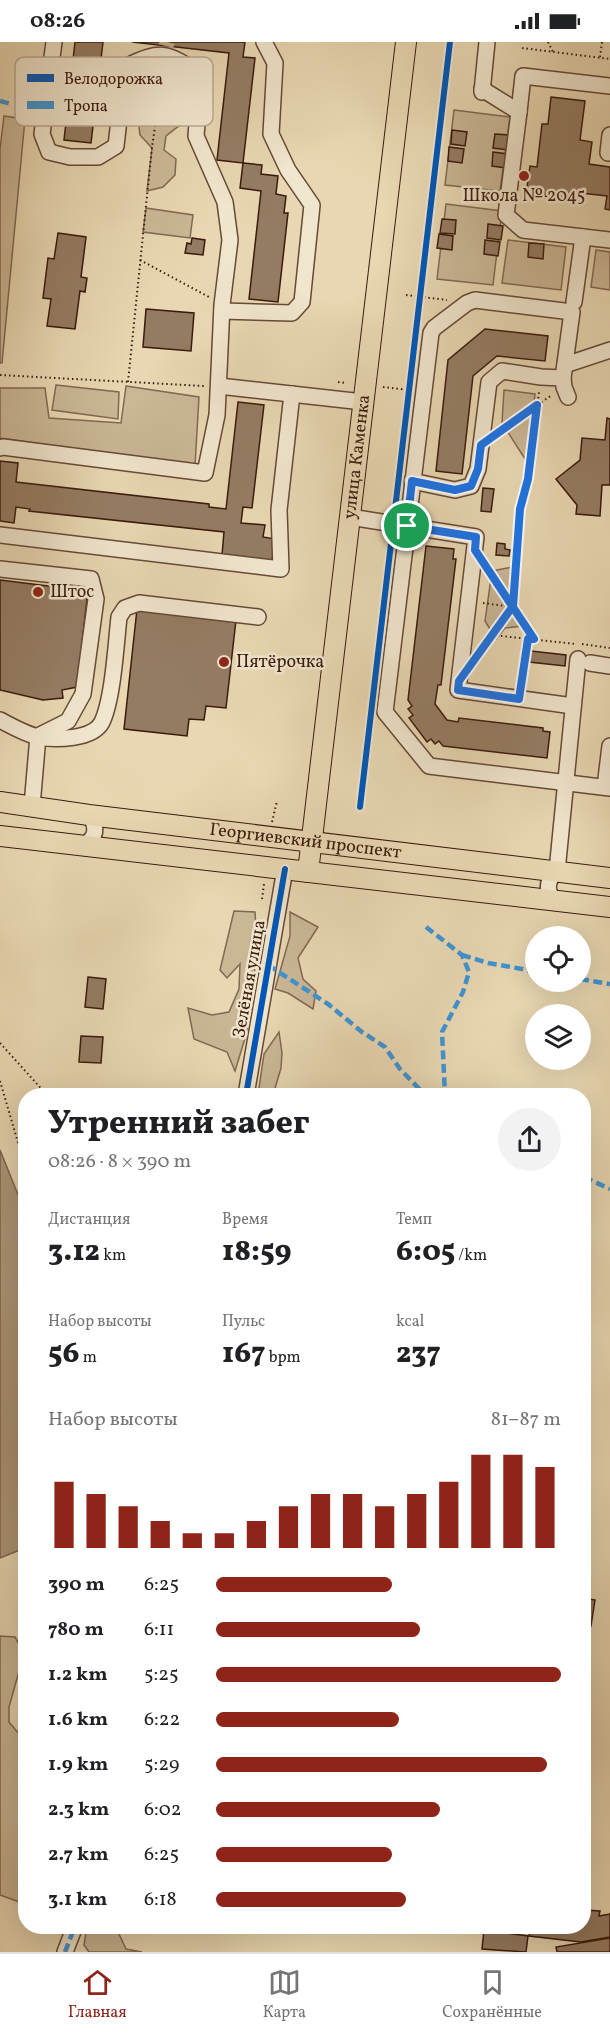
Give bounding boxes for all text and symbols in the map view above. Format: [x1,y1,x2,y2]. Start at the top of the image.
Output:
text: 08:26 [30,6,85,37]
legend [15,57,213,126]
text: Велодорожка [64,69,163,91]
text: Тропа [64,96,108,118]
marker: Школа № 2045 [517,169,531,183]
place label: Школа № 2045 [463,184,585,209]
street label: улица Каменка [337,393,377,521]
pin [381,500,432,551]
icon: arrive [390,509,423,542]
place label: Штос [50,580,94,605]
marker: Штос [31,585,45,599]
place label: Пятёрочка [236,650,324,675]
marker: Пятёрочка [217,655,231,669]
street label: Георгиевский проспект [208,817,403,865]
street label: Зелёная улица [227,918,273,1040]
map controls [525,926,591,1070]
button: locate [525,926,591,992]
button: layers [525,1004,591,1070]
text: Утренний забег [48,1102,309,1148]
button: share [498,1108,561,1171]
text: 08:26 · 8 × 390 m [48,1148,191,1176]
text: Дистанция [48,1209,130,1231]
text: Время [222,1209,268,1231]
text: Темп [396,1209,432,1231]
text: 3.12 [48,1231,100,1273]
text: 18:59 [222,1231,291,1273]
text: 6:05 [396,1231,455,1273]
text: km [100,1245,126,1267]
text: /km [455,1245,487,1267]
text: Набор высоты [48,1311,152,1333]
text: Пульс [222,1311,265,1333]
text: kcal [396,1311,424,1333]
text: 56 [48,1333,79,1375]
text: 167 [222,1333,265,1375]
text: 237 [396,1333,441,1375]
text: m [79,1347,97,1369]
text: bpm [265,1347,301,1369]
text: Набор высоты [48,1406,178,1434]
text: 81–87 m [491,1406,561,1434]
text: 390 m [48,1571,105,1599]
text: 6:25 [144,1571,179,1599]
text: 780 m [48,1616,104,1644]
text: 6:11 [144,1616,174,1644]
text: 1.2 km [48,1661,108,1689]
text: 5:25 [144,1661,179,1689]
text: 1.6 km [48,1706,108,1734]
text: 6:22 [144,1706,180,1734]
text: 1.9 km [48,1751,108,1779]
text: 5:29 [144,1751,179,1779]
text: 2.3 km [48,1796,109,1824]
text: 6:02 [144,1796,182,1824]
text: 2.7 km [48,1841,109,1869]
text: 6:25 [144,1841,179,1869]
text: 3.1 km [48,1886,107,1914]
text: 6:18 [144,1886,177,1914]
tab: Главная [68,1966,127,2024]
tab: Карта [263,1966,306,2024]
tab: Сохранённые [442,1966,542,2024]

